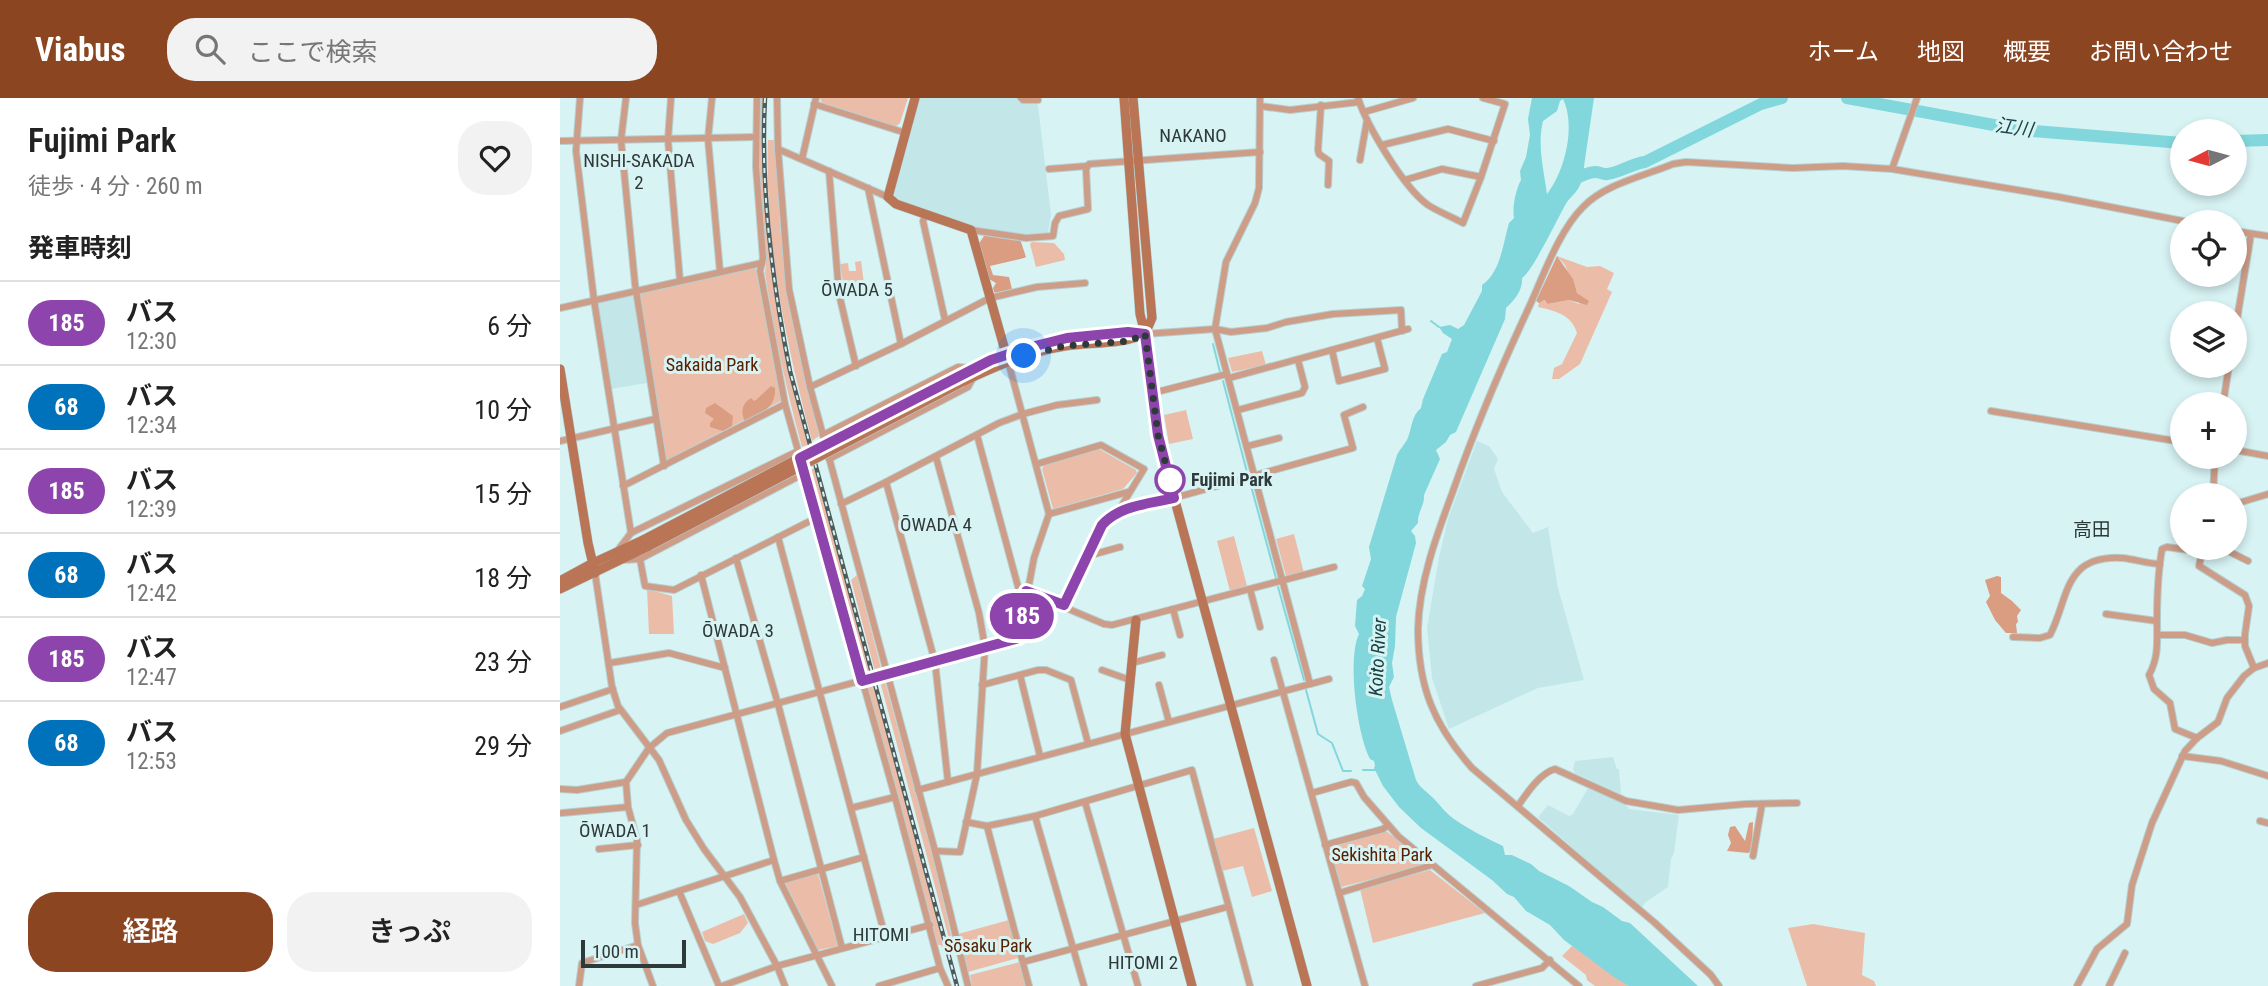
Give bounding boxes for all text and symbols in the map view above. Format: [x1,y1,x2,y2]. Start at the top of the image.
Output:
search box [167,18,657,81]
text: Viabus [35,30,125,69]
icon: search [191,30,229,68]
text: ここで検索 [247,37,378,67]
text: ホーム [1808,38,1879,66]
text: 地図 [1917,38,1965,66]
text: 概要 [2003,38,2051,66]
text: お問い合わせ [2089,38,2233,66]
water label: 江川 [1994,113,2036,142]
north arrow [2170,119,2247,196]
map controls [2170,119,2247,560]
text: Fujimi Park [28,121,176,160]
button: heart [458,121,532,195]
district label: NAKANO [1159,124,1227,147]
district label: NISHI-SAKADA 2 [583,149,695,194]
text: 徒歩 · 4 分 · 260 m [28,173,203,200]
button: locate [2170,210,2247,287]
text: 発車時刻 [28,233,132,263]
district label: ŌWADA 5 [821,278,893,301]
text: バス [126,297,178,327]
button: layers [2170,301,2247,378]
text: 185 [48,309,85,337]
text: 6 分 [487,311,532,341]
text: 12:30 [126,328,177,355]
your location [1006,338,1041,373]
park label: Sakaida Park [666,354,758,375]
text: バス [126,381,178,411]
button: + [2170,392,2247,469]
text: 68 [54,393,79,421]
text: 10 分 [474,395,532,425]
text: 12:34 [126,412,177,439]
text: バス [126,465,178,495]
marker: Fujimi Park [1155,465,1185,495]
place label: Fujimi Park [1191,469,1273,490]
text: 185 [48,477,85,505]
text: 15 分 [474,479,532,509]
button: − [2170,483,2247,560]
text: 12:39 [126,496,177,523]
district label: ŌWADA 4 [900,513,972,536]
district label: 高田 [2073,518,2111,541]
text: バス [126,549,178,579]
text: 68 [54,561,79,589]
text: 18 分 [474,563,532,593]
text: 12:42 [126,580,177,607]
line badge: 185 [982,593,1062,639]
text: 185 [1004,602,1040,630]
water label: Koito River [1364,617,1391,697]
district label: ŌWADA 3 [702,619,774,642]
text: バス [126,633,178,663]
text: 185 [48,645,85,673]
text: 23 分 [474,647,532,677]
text: 12:47 [126,664,177,691]
text: バス [126,717,178,747]
text: 68 [54,729,79,757]
text: 29 分 [474,731,532,761]
text: 12:53 [126,748,177,775]
district label: ŌWADA 1 [579,819,651,842]
park label: Sekishita Park [1331,844,1433,865]
button: 経路 [28,892,273,972]
button: きっぷ [287,892,532,972]
district label: HITOMI [853,923,909,946]
park label: Sōsaku Park [944,935,1032,956]
scale bar [581,937,686,969]
text: 100 m [592,940,639,963]
district label: HITOMI 2 [1108,951,1178,974]

